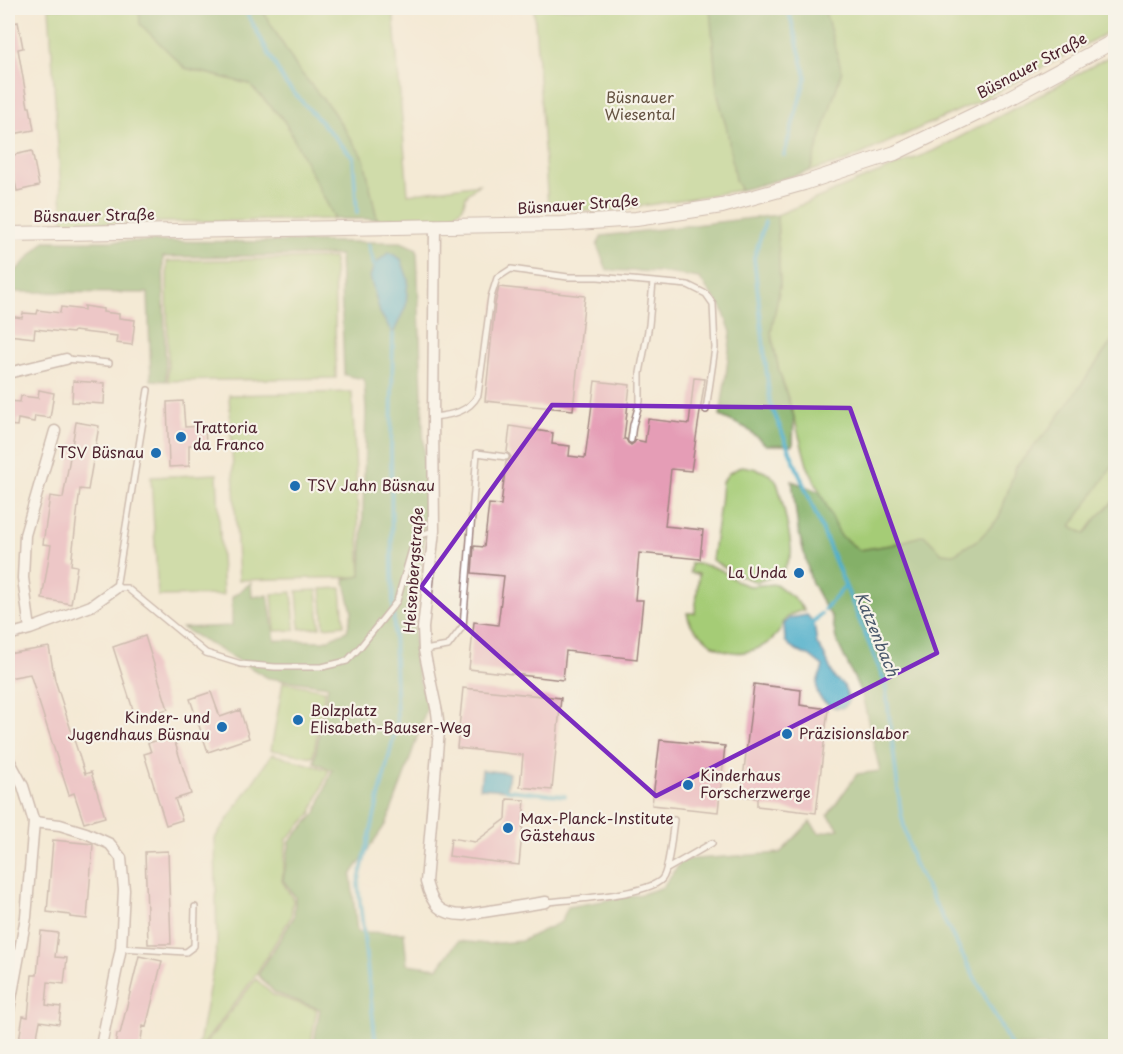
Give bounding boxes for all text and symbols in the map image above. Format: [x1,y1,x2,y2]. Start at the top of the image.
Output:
street label: Büsnauer Straße [972,26,1090,103]
park label: Büsnauer Wiesental [604,85,676,125]
street label: Büsnauer Straße [516,188,639,219]
street label: Büsnauer Straße [33,202,155,227]
place label: Trattoria da Franco [193,415,264,455]
marker: Trattoria da Franco [174,430,188,444]
place label: TSV Büsnau [57,440,144,463]
marker: TSV Büsnau [149,446,163,460]
place label: TSV Jahn Büsnau [307,473,435,496]
marker: TSV Jahn Büsnau [288,479,302,493]
street label: Heisenbergstraße [397,506,428,634]
place label: La Unda [728,560,788,583]
marker: La Unda [792,566,806,580]
water label: Katzenbach [850,588,906,680]
place label: Bolzplatz Elisabeth-Bauser-Weg [310,698,471,738]
place label: Kinder- und Jugendhaus Büsnau [67,705,210,745]
marker: Bolzplatz Elisabeth-Bauser-Weg [291,713,305,727]
marker: Kinder- und Jugendhaus Büsnau [215,720,229,734]
place label: Präzisionslabor [799,721,909,744]
marker: Präzisionslabor [780,727,794,741]
place label: Kinderhaus Forscherzwerge [700,763,811,803]
marker: Kinderhaus Forscherzwerge [681,778,695,792]
place label: Max-Planck-Institute Gästehaus [520,806,674,846]
marker: Max-Planck-Institute Gästehaus [501,821,515,835]

